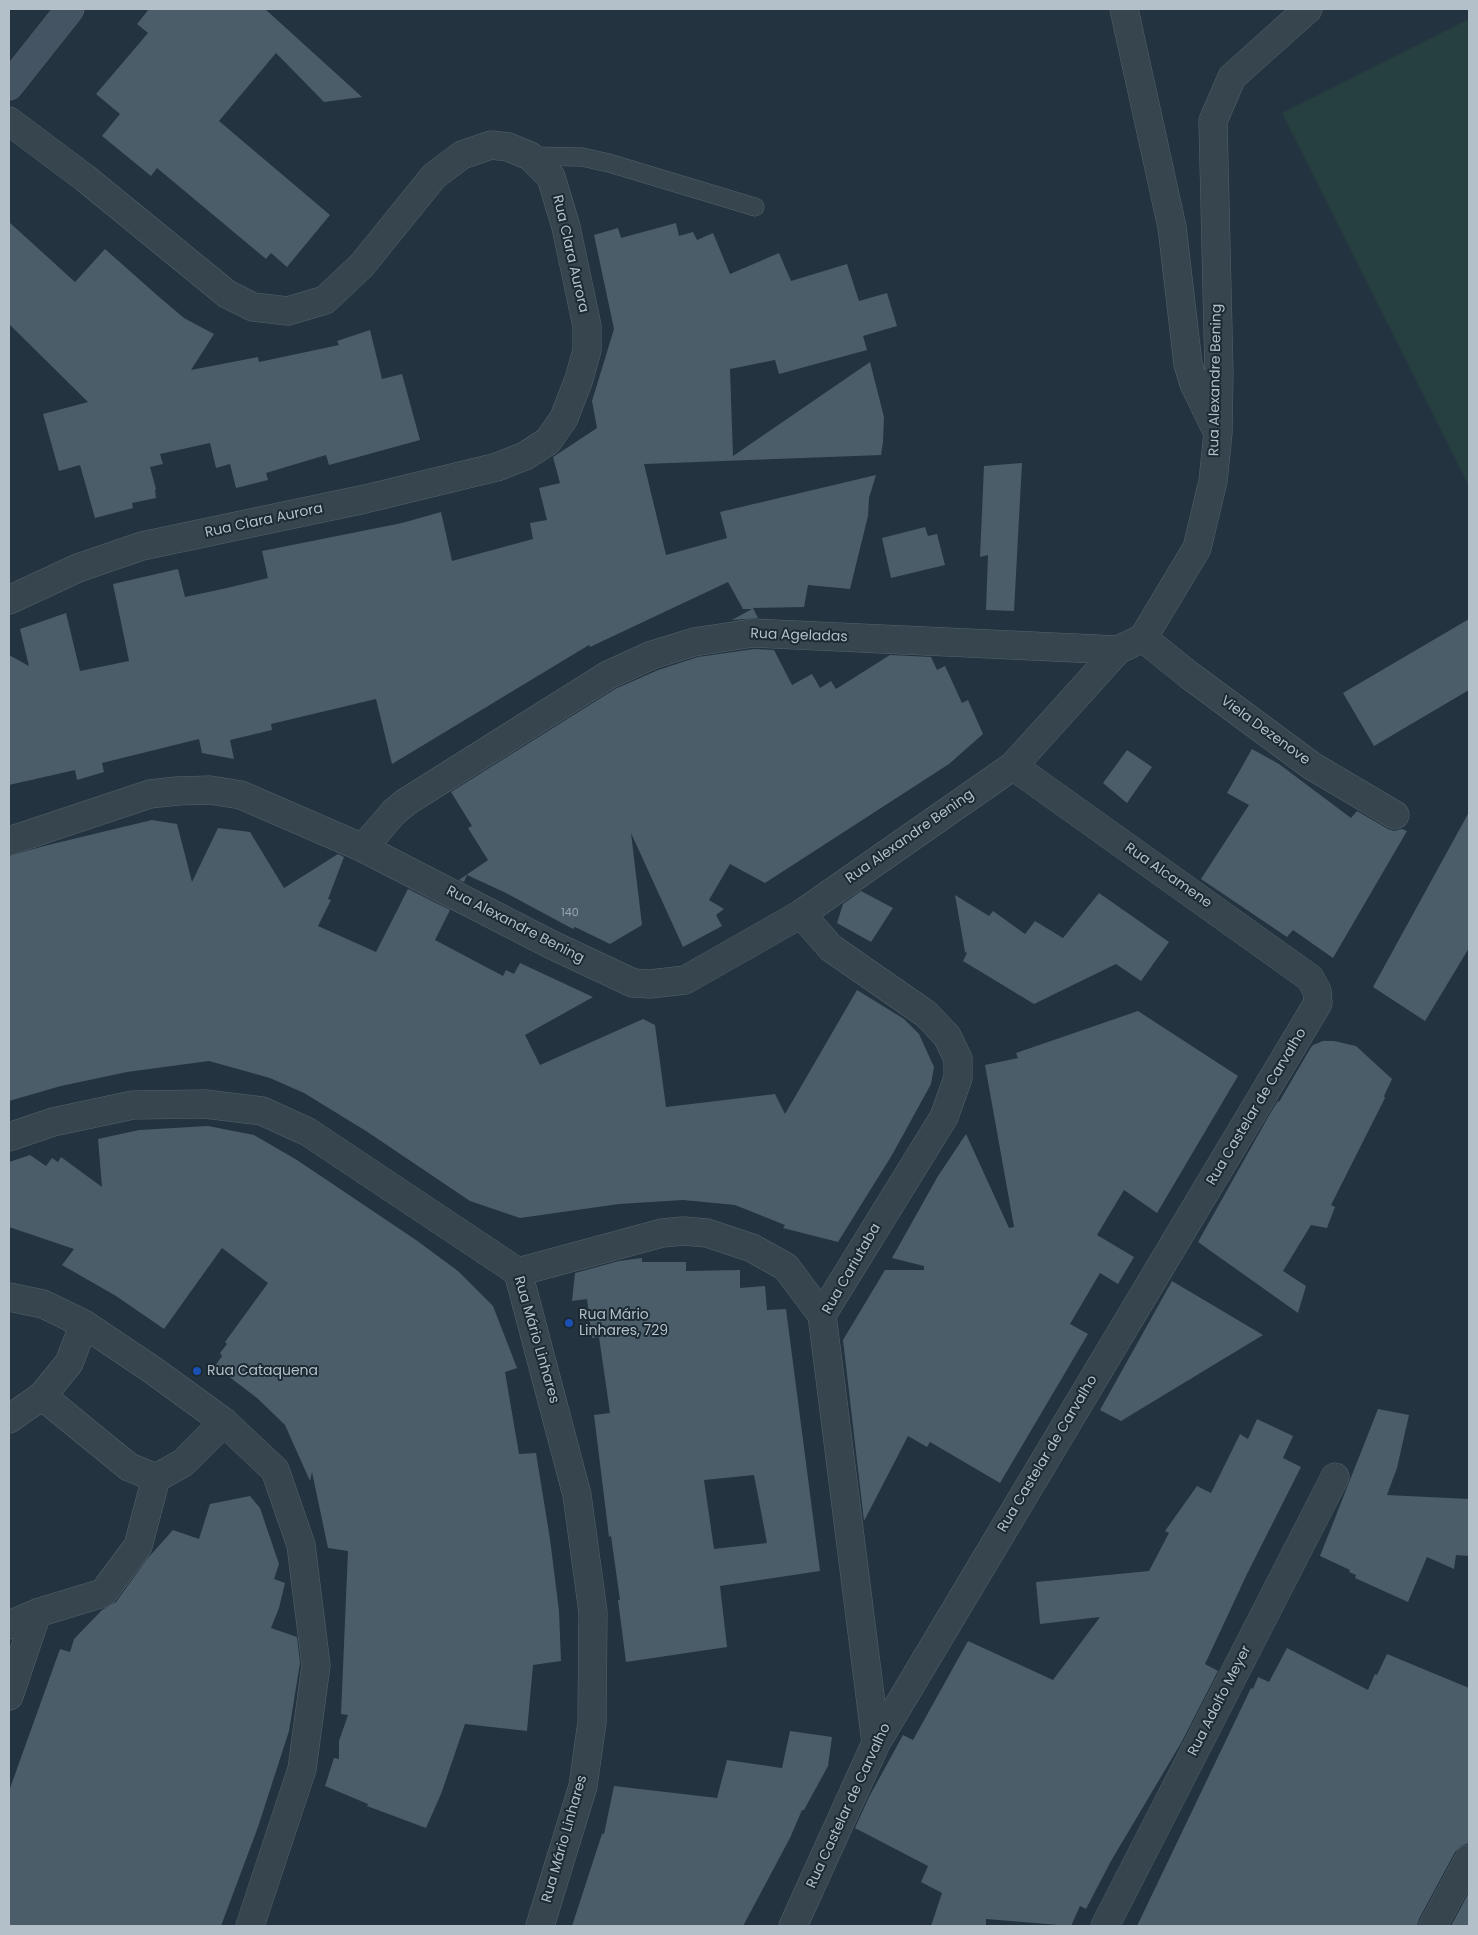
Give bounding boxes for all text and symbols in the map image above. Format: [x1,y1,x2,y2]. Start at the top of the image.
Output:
street label: Rua Clara Aurora [548,194,592,314]
street label: Rua Alexandre Bening [1206,304,1226,456]
street label: Rua Clara Aurora [204,500,324,542]
street label: Rua Ageladas [750,626,848,646]
street label: Viela Dezenove [1217,693,1313,769]
street label: Rua Alexandre Bening [843,786,977,888]
street label: Rua Alcamene [1121,840,1215,912]
street label: Rua Alexandre Bening [443,883,587,967]
house number: 140 [561,906,579,920]
street label: Rua Castelar de Carvalho [1203,1026,1311,1188]
street label: Rua Cariutaba [819,1221,885,1317]
street label: Rua Mário Linhares [510,1274,562,1406]
place label: Rua Mário Linhares, 729 [579,1307,668,1340]
marker: Rua Mário Linhares, 729 [563,1317,575,1329]
place label: Rua Cataquena [207,1363,318,1379]
marker: Rua Cataquena [191,1365,203,1377]
street label: Rua Castelar de Carvalho [994,1373,1102,1535]
street label: Rua Adolfo Meyer [1185,1643,1255,1759]
street label: Rua Castelar de Carvalho [803,1721,895,1891]
street label: Rua Mário Linhares [539,1773,591,1905]

